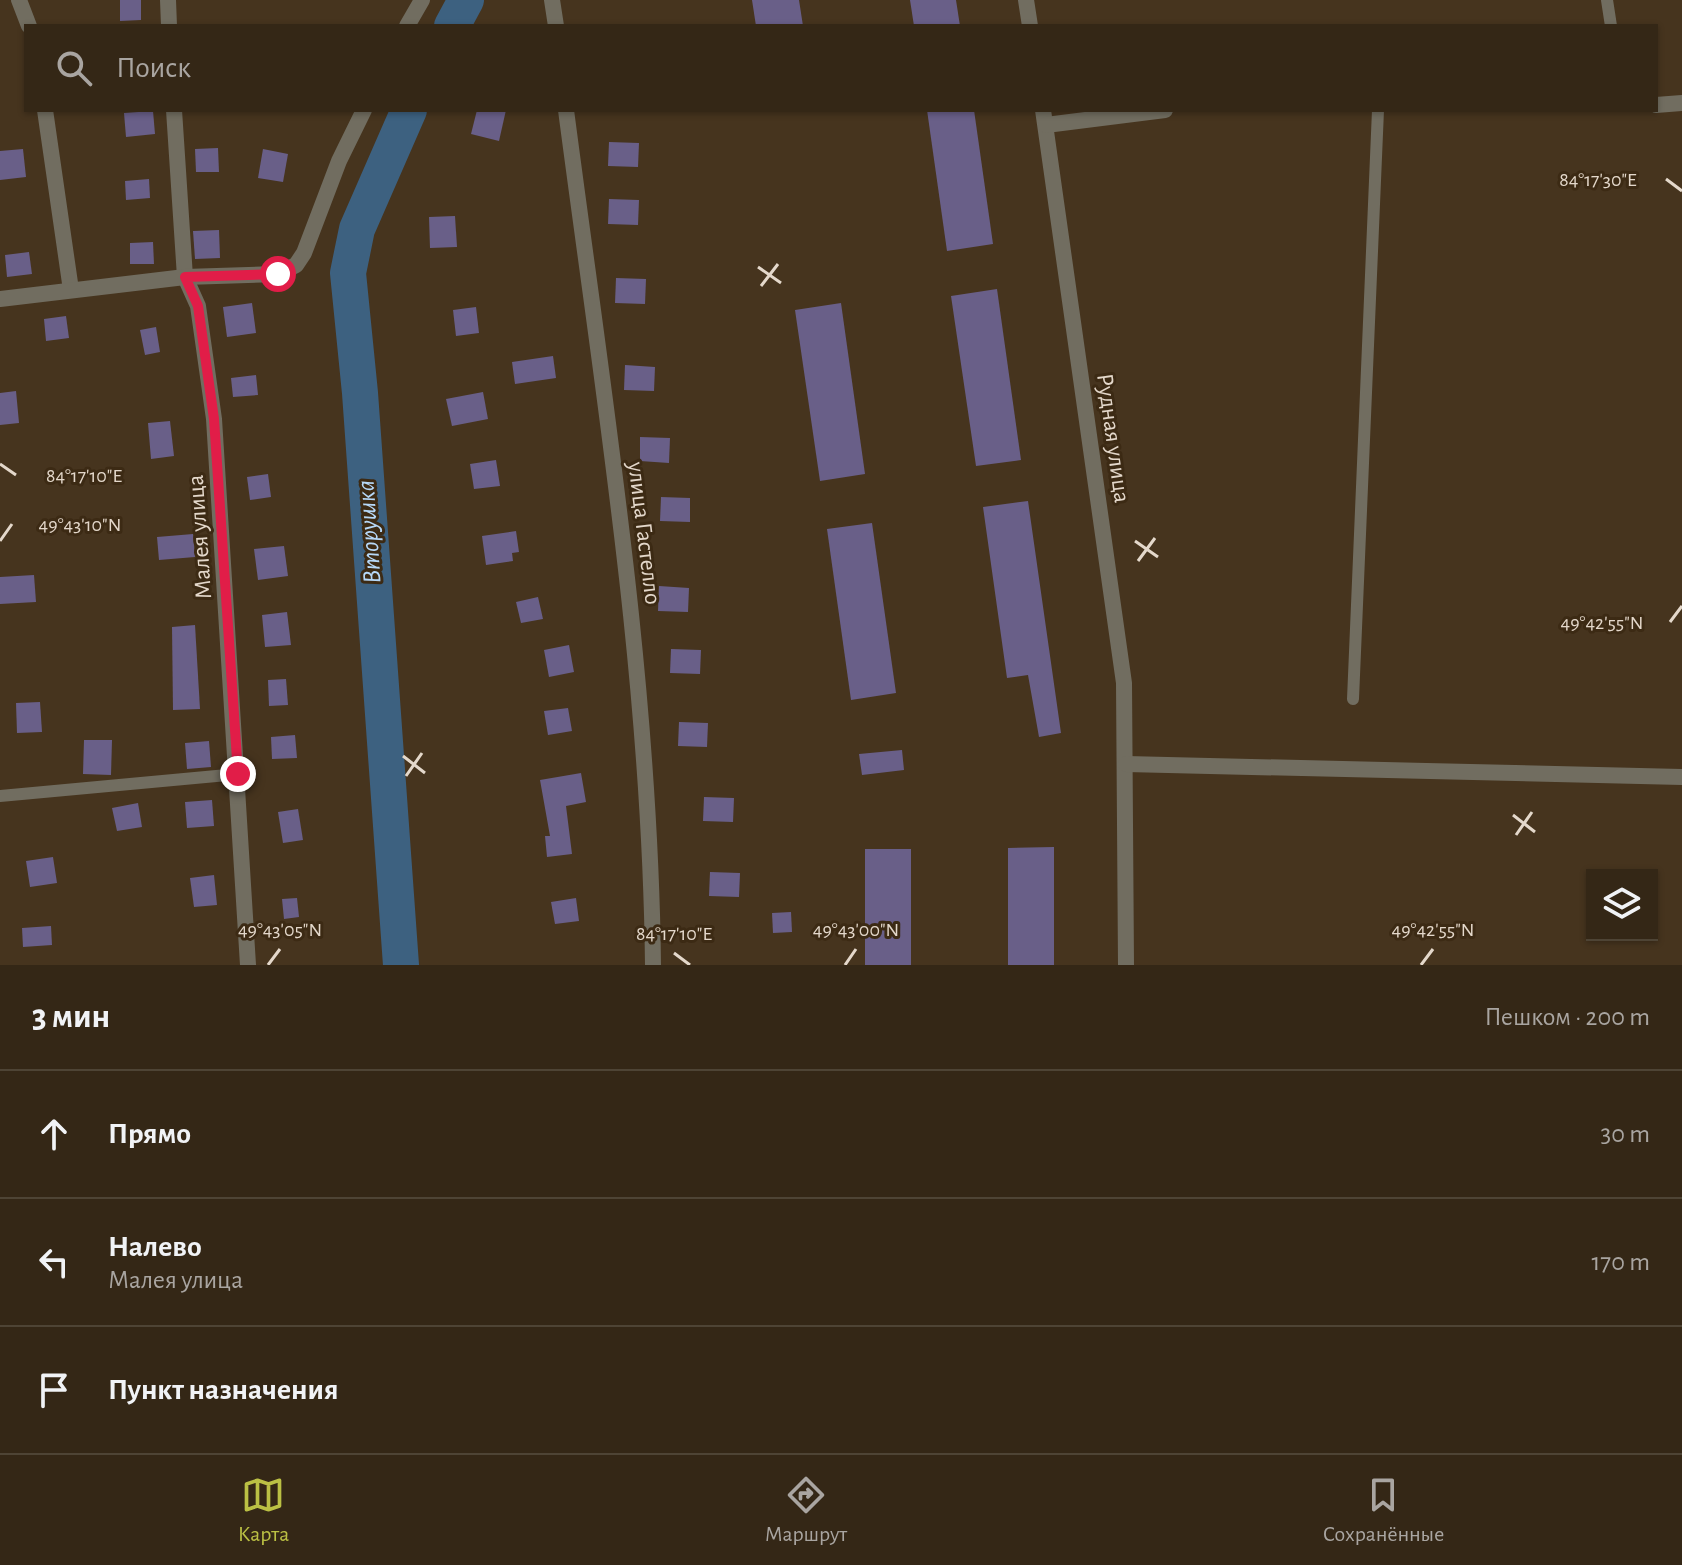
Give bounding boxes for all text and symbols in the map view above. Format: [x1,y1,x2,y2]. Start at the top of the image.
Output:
search box [24,24,1658,112]
icon: search [52,46,96,90]
text: Поиск [116,53,191,83]
text: 84°17'30"E [1559,170,1637,190]
route start [260,256,296,292]
street label: Рудная улица [1092,372,1134,504]
street label: улица Гастелло [623,459,665,606]
text: 84°17'10"E [46,466,122,486]
street label: Малея улица [184,474,216,600]
water label: Вторушка [352,479,386,585]
text: 49°43'10"N [39,515,121,535]
text: 49°42'55"N [1561,613,1643,633]
route end [220,756,256,792]
map controls [1586,869,1658,941]
button: layers [1586,869,1658,941]
text: 49°43'05"N [238,920,322,940]
text: 49°43'00"N [813,920,899,940]
text: 49°42'55"N [1392,920,1474,940]
text: 84°17'10"E [636,924,712,944]
text: 3 мин [32,1000,110,1034]
text: Пешком · 200 m [1484,1004,1650,1030]
icon: ahead [32,1112,76,1156]
text: Прямо [108,1119,191,1149]
text: 30 m [1600,1121,1650,1147]
text: Налево [108,1232,202,1262]
icon: left [32,1240,76,1284]
text: 170 m [1591,1249,1650,1275]
text: Малея улица [108,1267,243,1293]
icon: arrive [32,1368,76,1412]
text: Пункт назначения [108,1375,339,1405]
tab: Карта [238,1473,289,1547]
tab: Маршрут [765,1473,847,1547]
tab: Сохранённые [1323,1473,1444,1547]

